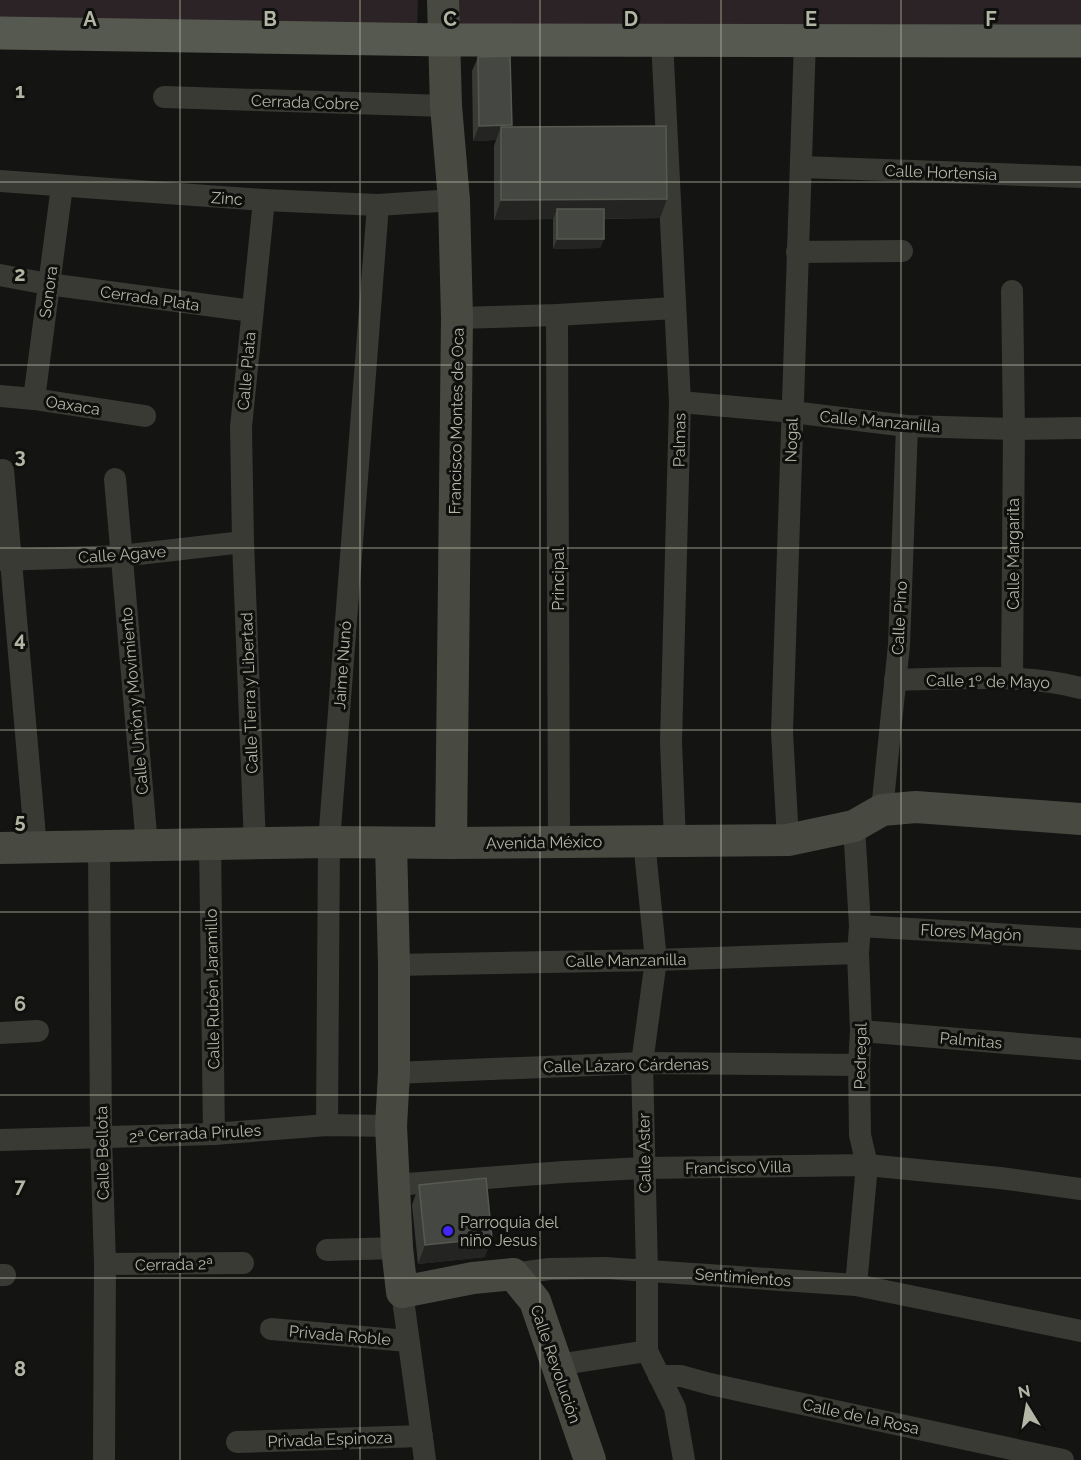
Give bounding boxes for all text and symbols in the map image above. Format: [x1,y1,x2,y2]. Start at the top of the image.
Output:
text: A [83,7,97,31]
text: B [263,7,277,31]
text: C [443,7,457,31]
text: D [624,7,638,31]
text: E [805,7,817,31]
text: F [985,7,997,31]
text: 1 [15,79,25,103]
street label: Cerrada Cobre [251,91,359,114]
street label: Calle Hortensia [884,161,998,184]
street label: Zinc [211,188,244,209]
text: 2 [14,262,26,286]
street label: Sonora [35,265,62,319]
street label: Cerrada Plata [99,282,201,315]
street label: Francisco Montes de Oca [445,327,468,515]
street label: Calle Plata [234,331,259,411]
street label: Oaxaca [44,392,102,419]
street label: Calle Manzanilla [819,407,941,436]
street label: Palmas [670,413,689,467]
street label: Nogal [781,417,802,463]
text: 3 [14,444,26,468]
street label: Calle Margarita [1004,498,1023,610]
street label: Calle Agave [78,542,167,567]
street label: Principal [549,547,568,611]
street label: Calle Pino [888,580,911,656]
street label: Calle Unión y Movimiento [117,606,152,796]
street label: Calle Tierra y Libertad [237,612,262,774]
street label: Jaime Nunó [330,620,355,710]
text: 4 [14,627,26,651]
street label: Calle 1º de Mayo [926,671,1050,692]
text: 5 [14,809,26,833]
street label: Avenida México [486,832,602,853]
street label: Calle Rubén Jaramillo [202,908,223,1070]
street label: Flores Magón [920,920,1022,945]
street label: Calle Manzanilla [565,950,687,971]
text: 6 [14,992,26,1016]
street label: Pedregal [850,1022,871,1090]
street label: Palmitas [939,1028,1003,1053]
street label: Calle Lázaro Cárdenas [543,1055,709,1076]
street label: Calle Bellota [92,1106,113,1200]
street label: Calle Aster [634,1112,655,1193]
street label: 2ª Cerrada Pirules [128,1121,262,1146]
street label: Francisco Villa [685,1157,791,1178]
text: 7 [14,1174,26,1198]
place label: Parroquia del niño Jesus [460,1213,559,1250]
marker: Parroquia del niño Jesus [441,1224,455,1238]
street label: Cerrada 2ª [135,1254,213,1275]
street label: Sentimientos [694,1265,792,1290]
street label: Calle Revolución [526,1302,585,1426]
street label: Privada Roble [288,1322,392,1349]
text: 8 [14,1357,26,1381]
north arrow [997,1376,1057,1436]
text: N [1016,1381,1032,1402]
street label: Calle de la Rosa [801,1395,921,1438]
street label: Privada Espinoza [267,1428,393,1451]

